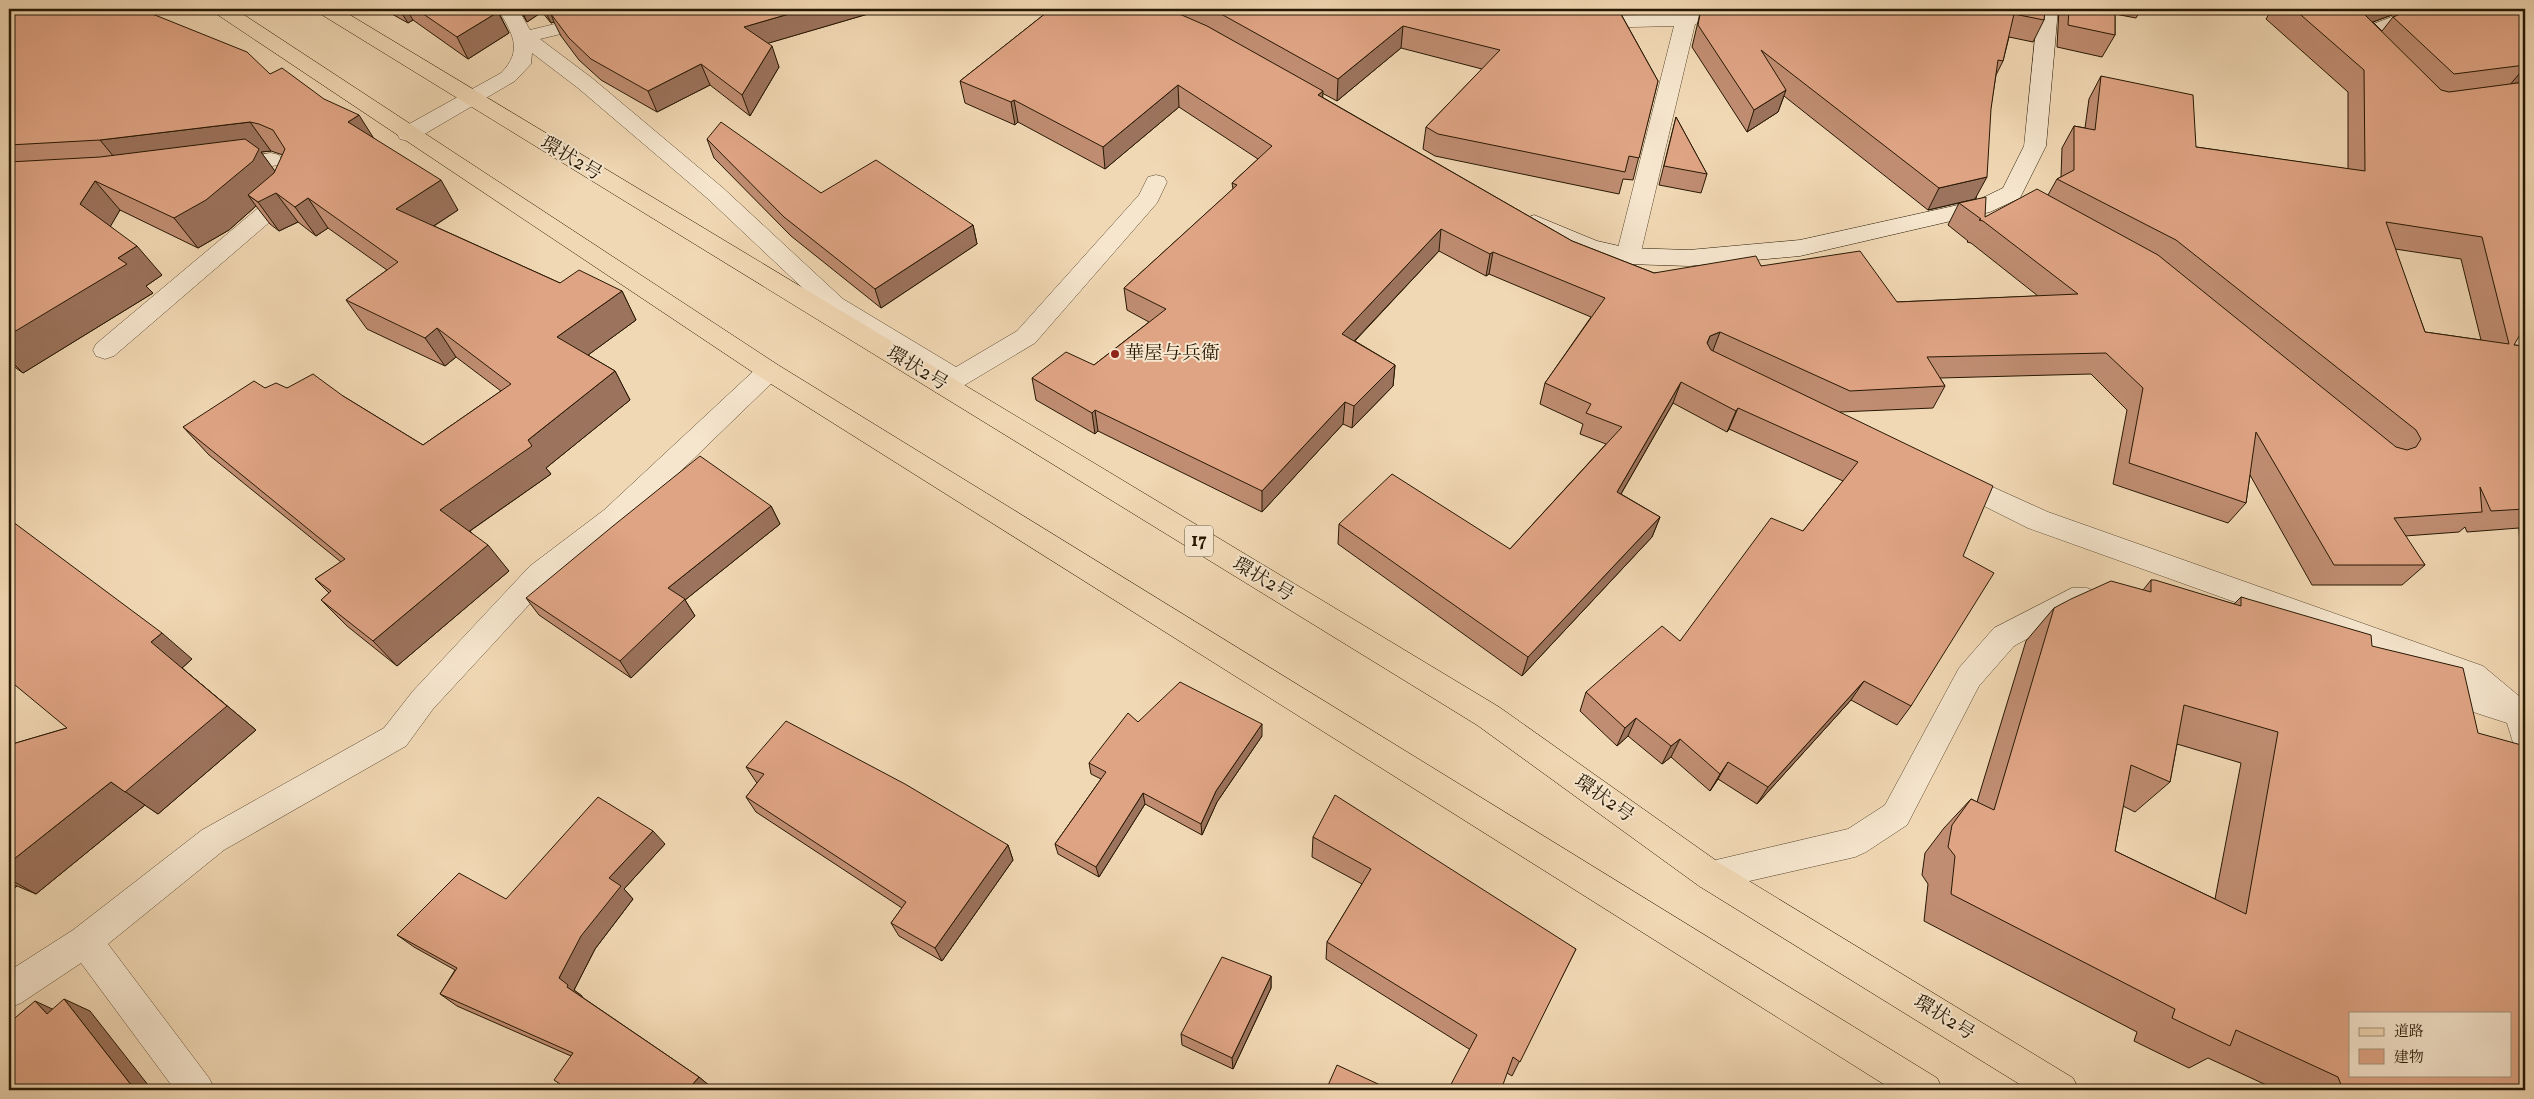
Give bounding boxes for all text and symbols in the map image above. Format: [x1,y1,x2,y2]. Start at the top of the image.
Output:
street label: 環状2号 [535,131,607,187]
street label: 環状2号 [881,341,953,397]
place label: 華屋与兵衛 [1125,341,1220,367]
marker: 華屋与兵衛 [1109,348,1121,360]
road number: 17 [1185,526,1213,556]
street label: 環状2号 [1227,552,1299,608]
street label: 環状2号 [1569,769,1639,829]
street label: 環状2号 [1909,989,1979,1047]
legend [2349,1012,2512,1076]
text: 道路 [2394,1022,2424,1043]
text: 建物 [2394,1048,2424,1069]

